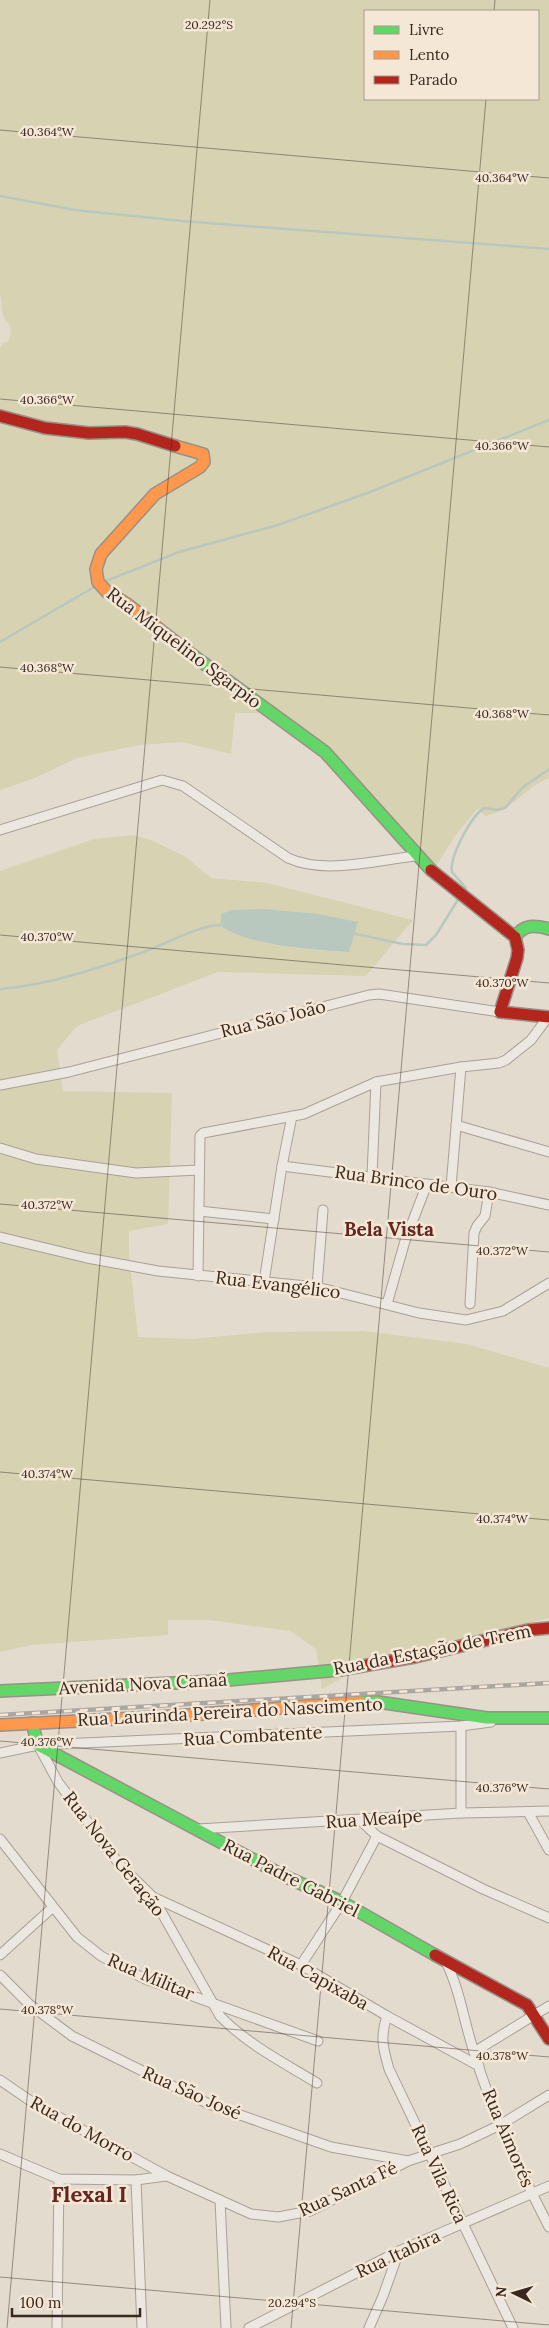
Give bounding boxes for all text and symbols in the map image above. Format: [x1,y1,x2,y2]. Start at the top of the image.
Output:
legend [364,10,539,100]
text: 20.292°S [185,17,233,32]
text: Livre [409,20,444,39]
text: Lento [409,45,450,64]
text: Parado [409,70,458,89]
text: 40.364°W [20,124,75,139]
text: 40.364°W [475,170,530,185]
text: 40.366°W [20,392,75,407]
text: 40.366°W [475,438,530,453]
street label: Rua Miquelino Sgarpio [102,582,266,713]
text: 40.368°W [20,660,75,675]
text: 40.368°W [475,706,530,721]
text: 40.370°W [21,929,75,944]
text: 40.370°W [476,975,530,990]
street label: Rua São João [218,994,328,1043]
street label: Rua Brinco de Ouro [333,1160,499,1205]
text: 40.372°W [21,1197,74,1212]
district label: Bela Vista [344,1217,434,1241]
text: 40.372°W [476,1243,529,1258]
street label: Rua Evangélico [214,1265,342,1304]
text: 40.374°W [21,1466,74,1481]
text: 40.374°W [476,1511,529,1526]
street label: Rua da Estação de Trem [331,1619,533,1680]
street label: Avenida Nova Canaã [57,1668,228,1699]
street label: Rua Laurinda Pereira do Nascimento [77,1692,383,1731]
street label: Rua Combatente [183,1720,323,1751]
text: 40.376°W [21,1734,74,1749]
text: 40.376°W [476,1780,529,1795]
street label: Rua Nova Geração [58,1786,170,1921]
street label: Rua Meaípe [325,1804,423,1833]
street label: Rua Padre Gabriel [219,1833,363,1922]
street label: Rua Capixaba [264,1940,373,2015]
street label: Rua Militar [104,1948,198,2005]
text: 40.378°W [21,2002,74,2017]
text: 40.378°W [476,2048,529,2063]
street label: Rua São José [139,2060,246,2125]
street label: Rua Aimorés [477,2085,540,2191]
street label: Rua do Morro [26,2091,138,2167]
street label: Rua Vila Rica [406,2121,472,2227]
street label: Rua Santa Fé [295,2155,401,2222]
district label: Flexal I [51,2180,127,2208]
street label: Rua Itabira [352,2224,444,2283]
north arrow [489,2268,539,2318]
scale bar [12,2286,140,2318]
text: N [492,2286,511,2298]
text: 100 m [20,2293,61,2312]
text: 20.294°S [268,2295,316,2310]

